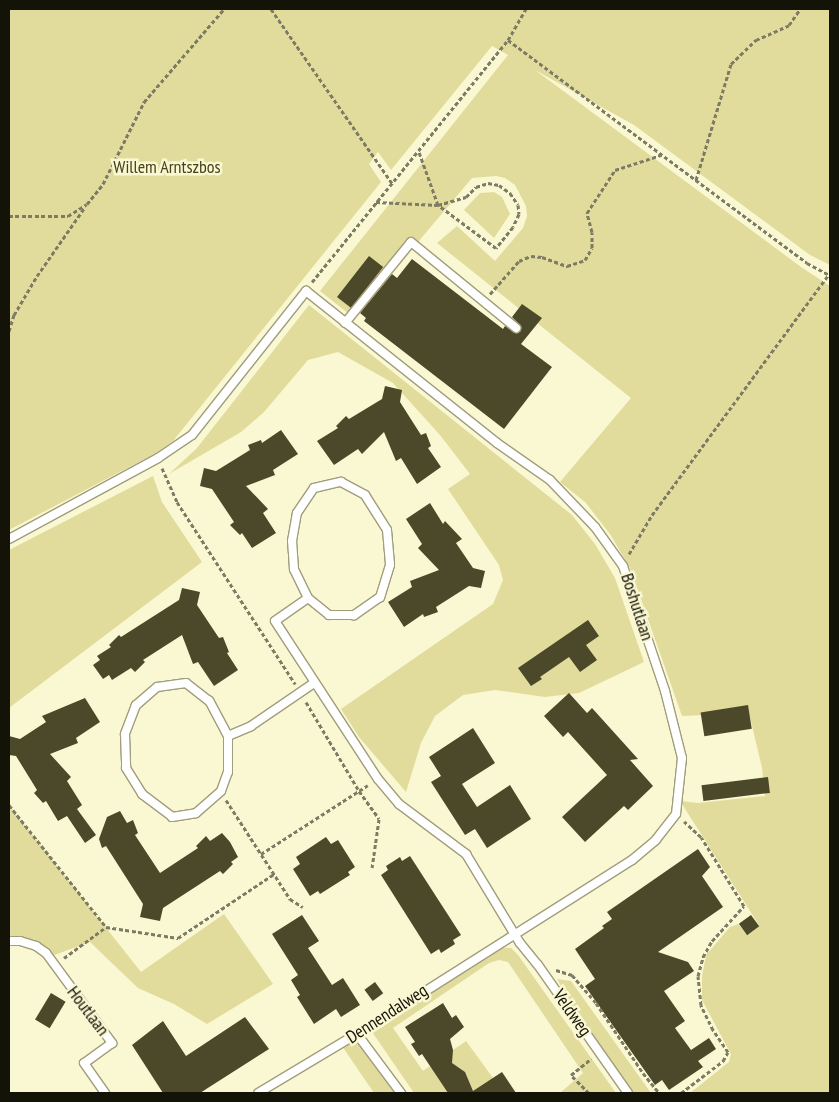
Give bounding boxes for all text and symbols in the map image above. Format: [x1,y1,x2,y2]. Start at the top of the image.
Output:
park label: Willem Arntszbos [113,156,221,178]
street label: Boshutlaan [616,571,658,643]
street label: Dennendalweg [342,980,432,1048]
street label: Houtlaan [62,982,114,1040]
street label: Veldweg [548,985,596,1041]

